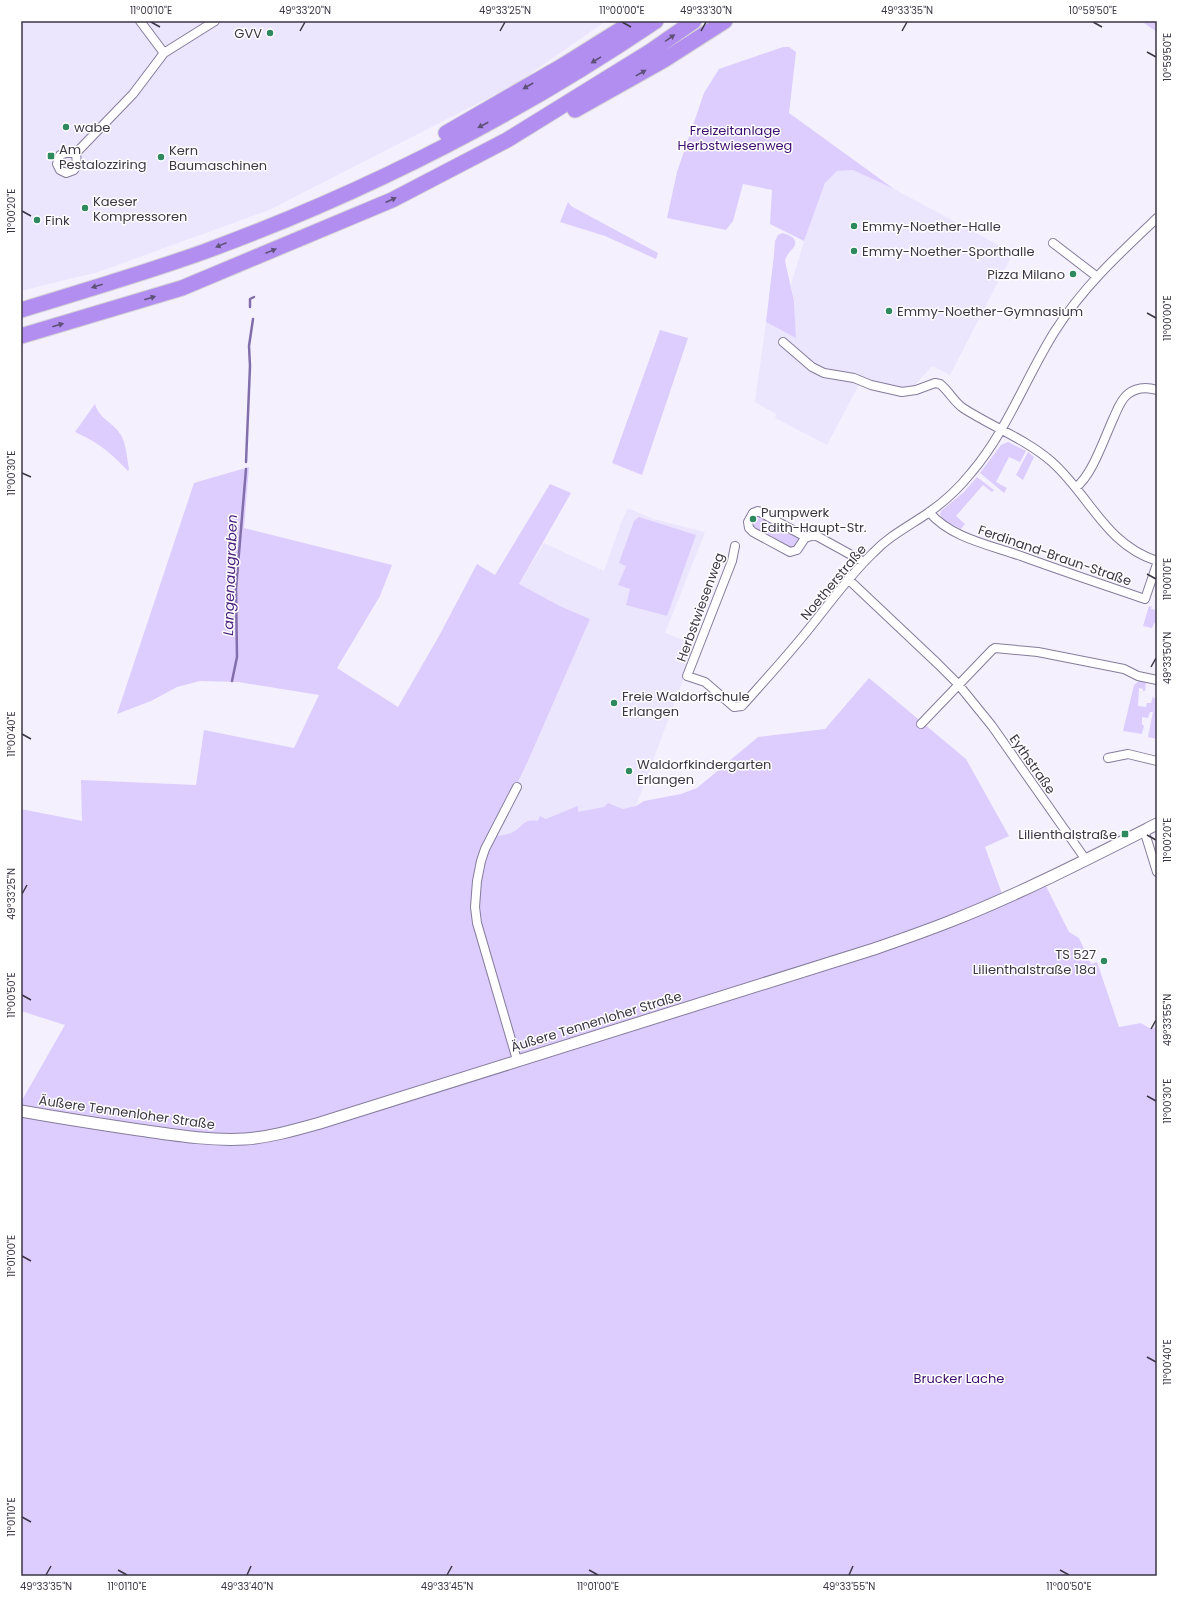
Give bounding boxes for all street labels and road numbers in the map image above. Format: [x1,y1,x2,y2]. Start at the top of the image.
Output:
street label: Ferdinand-Braun-Straße [976,520,1134,591]
street label: Noetherstraße [796,540,871,624]
street label: Herbstwiesenweg [672,550,729,664]
street label: Eythstraße [1005,731,1060,798]
street label: Äußere Tennenloher Straße [508,986,684,1057]
street label: Äußere Tennenloher Straße [38,1091,216,1134]

